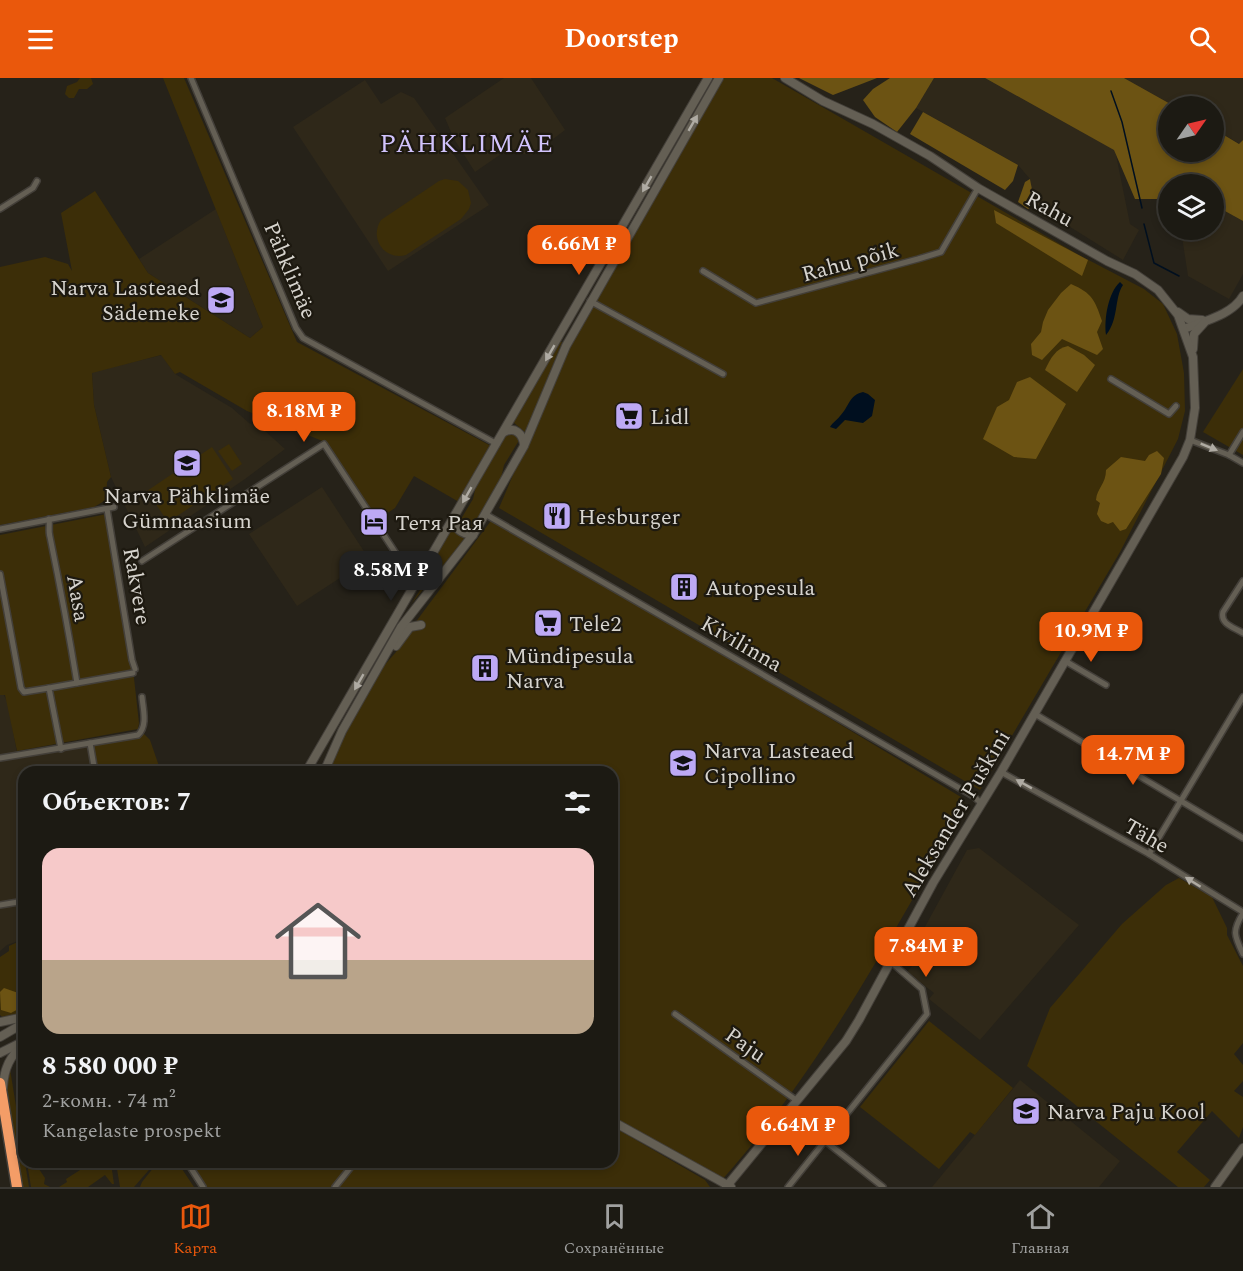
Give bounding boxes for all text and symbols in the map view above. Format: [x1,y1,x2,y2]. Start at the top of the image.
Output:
text: Doorstep [564,18,679,60]
icon: menu [24,23,57,56]
icon: search [1186,23,1219,56]
north arrow [1158,96,1224,162]
map controls [1158,96,1224,240]
one-way arrow [687,115,697,132]
district label: PÄHKLIMÄE [380,124,554,164]
button: layers [1158,174,1224,240]
one-way arrow [642,176,652,193]
street label: Rahu [1019,183,1079,236]
street label: Pähklimäe [254,217,325,324]
pin: 6.66M ₽ [524,225,634,276]
text: 6.66M ₽ [541,229,617,259]
street label: Rahu põik [798,234,903,291]
place label: Narva Lasteaed Sädemeke [50,272,200,330]
school or university icon: Narva Lasteaed Sädemeke [205,284,237,316]
one-way arrow [544,345,555,361]
pin: 8.18M ₽ [249,392,359,443]
text: 8.18M ₽ [266,396,342,426]
supermarket icon: Lidl [613,400,645,432]
place label: Lidl [650,401,690,434]
one-way arrow [1201,442,1219,452]
school or university icon: Narva Pähklimäe Gümnaasium [171,447,203,479]
place label: Narva Pähklimäe Gümnaasium [104,480,270,538]
one-way arrow [462,487,473,503]
restaurant icon: Hesburger [541,500,573,532]
place label: Hesburger [578,501,681,534]
hotel icon: Тетя Рая [358,506,390,538]
place label: Тетя Рая [395,507,483,540]
street label: Rakvere [113,545,160,628]
pin: 8.58M ₽ [336,551,446,602]
text: 8.58M ₽ [353,555,429,585]
building icon: Autopesula [668,571,700,603]
street label: Aasa [57,572,98,625]
place label: Autopesula [705,572,816,605]
supermarket icon: Tele2 [532,607,564,639]
place label: Tele2 [569,608,622,641]
street label: Kivilinna [694,608,788,681]
pin: 10.9M ₽ [1036,612,1146,663]
text: 10.9M ₽ [1053,616,1129,646]
place label: Mündipesula Narva [506,640,634,698]
building icon: Mündipesula Narva [469,652,501,684]
one-way arrow [354,674,365,690]
street label: Aleksander Puškini [893,724,1019,904]
place label: Narva Lasteaed Cipollino [704,735,854,793]
pin: 14.7M ₽ [1078,735,1188,786]
text: 14.7M ₽ [1095,739,1171,769]
school or university icon: Narva Lasteaed Cipollino [667,747,699,779]
one-way arrow [1016,779,1032,790]
text: Объектов: 7 [42,782,191,822]
icon: filters [561,786,594,819]
street label: Tähe [1117,810,1175,863]
one-way arrow [1185,876,1201,887]
icon: home [264,887,372,995]
pin: 7.84M ₽ [871,927,981,978]
text: 7.84M ₽ [888,931,964,961]
street label: Paju [718,1019,772,1071]
text: 8 580 000 ₽ [42,1046,178,1086]
text: 2-комн. · 74 m² [42,1086,176,1116]
school or university icon: Narva Paju Kool [1010,1095,1042,1127]
place label: Narva Paju Kool [1047,1096,1206,1129]
pin: 6.64M ₽ [743,1106,853,1157]
text: 6.64M ₽ [760,1110,836,1140]
text: Kangelaste prospekt [42,1116,221,1146]
tab: Карта [173,1200,217,1260]
tab: Сохранённые [564,1200,664,1260]
tab: Главная [1011,1200,1070,1260]

